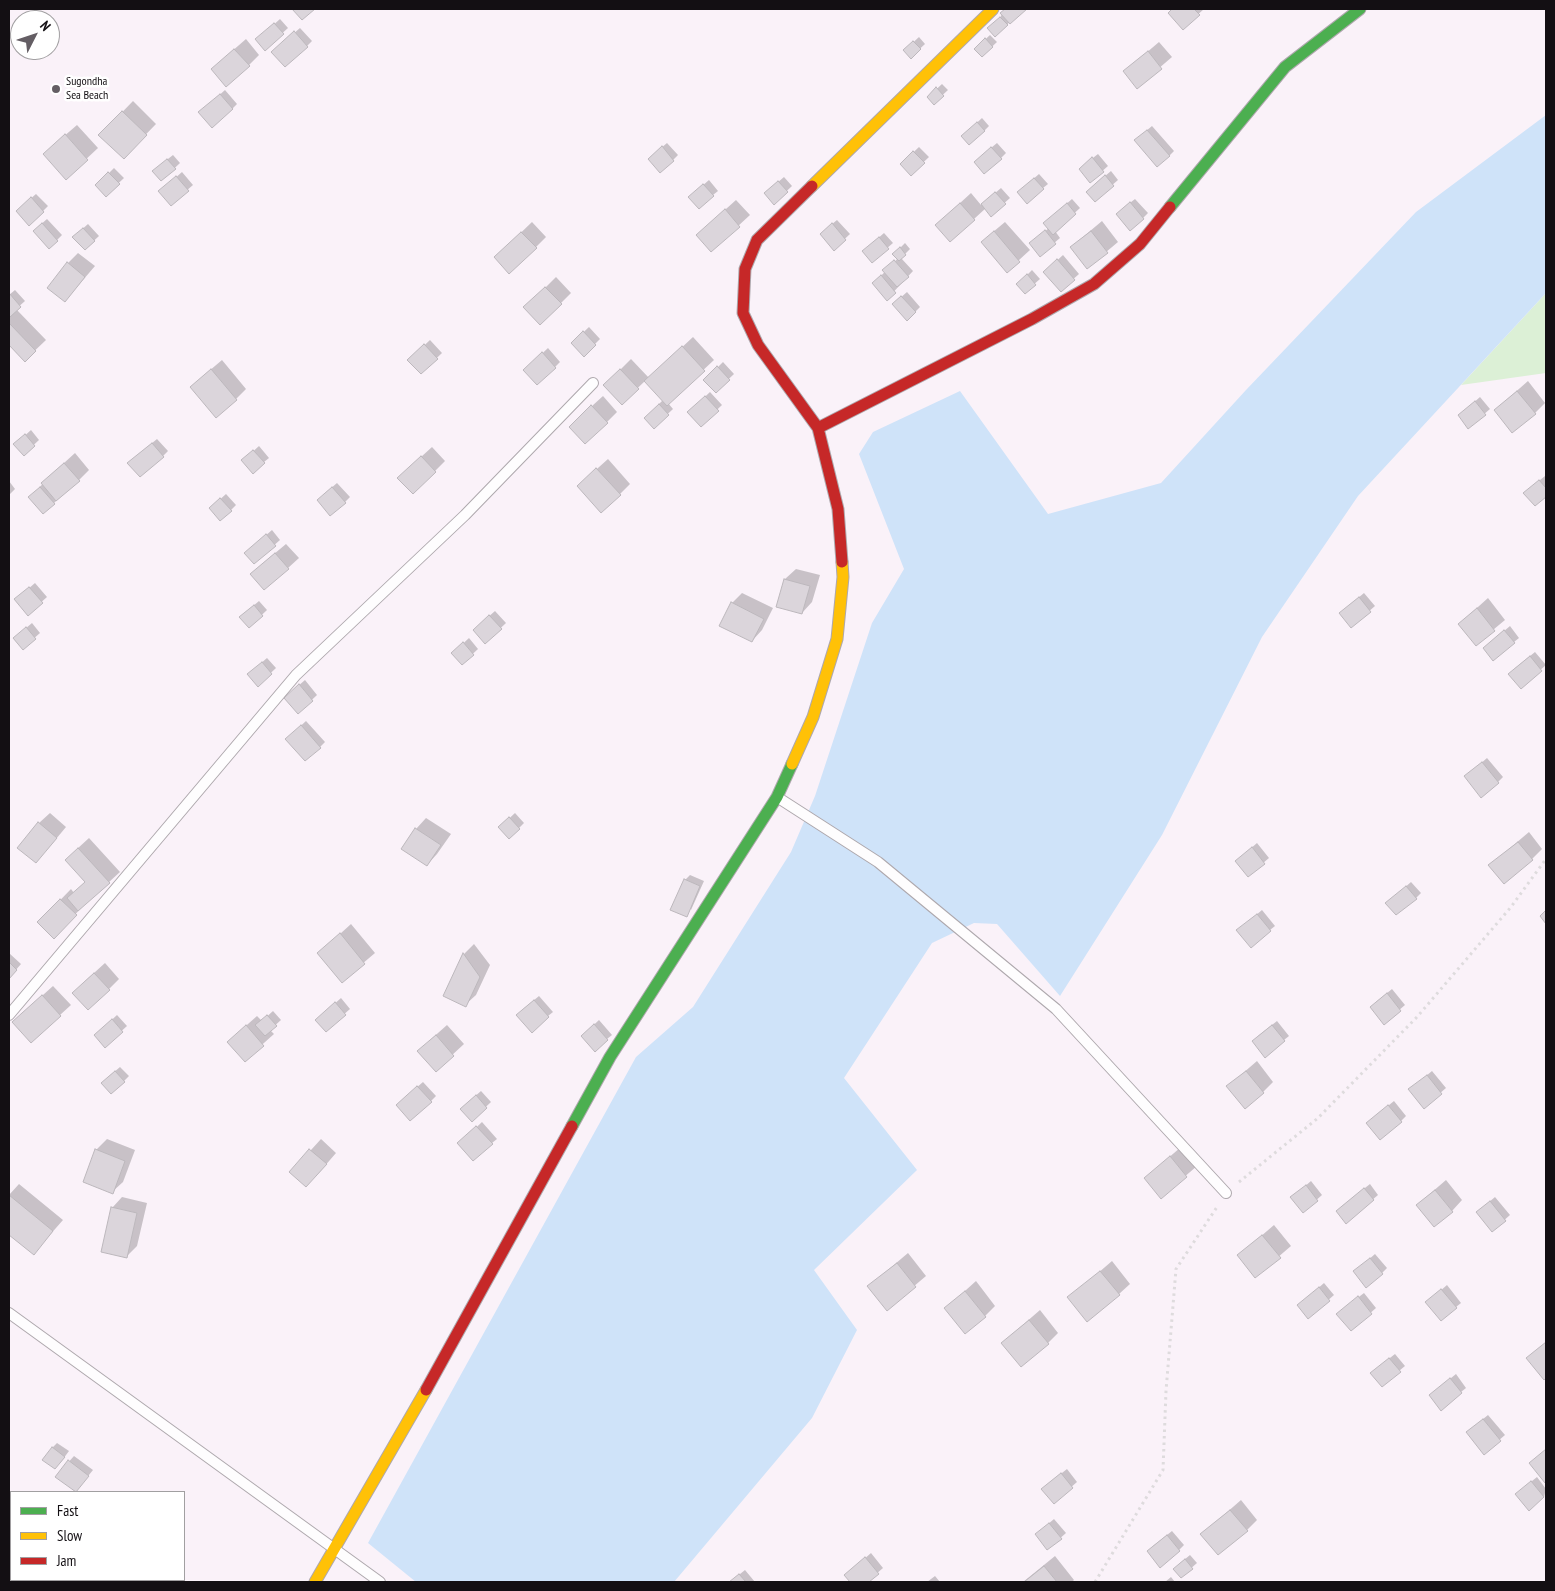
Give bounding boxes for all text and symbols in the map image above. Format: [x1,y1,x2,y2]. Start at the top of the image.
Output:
north arrow [10,10,60,60]
text: N [36,17,55,35]
place label: Sugondha Sea Beach [66,75,108,103]
marker: Sugondha Sea Beach [50,83,62,95]
legend [10,1491,185,1581]
text: Fast [57,1501,78,1520]
text: Slow [57,1526,82,1545]
text: Jam [57,1551,76,1570]

